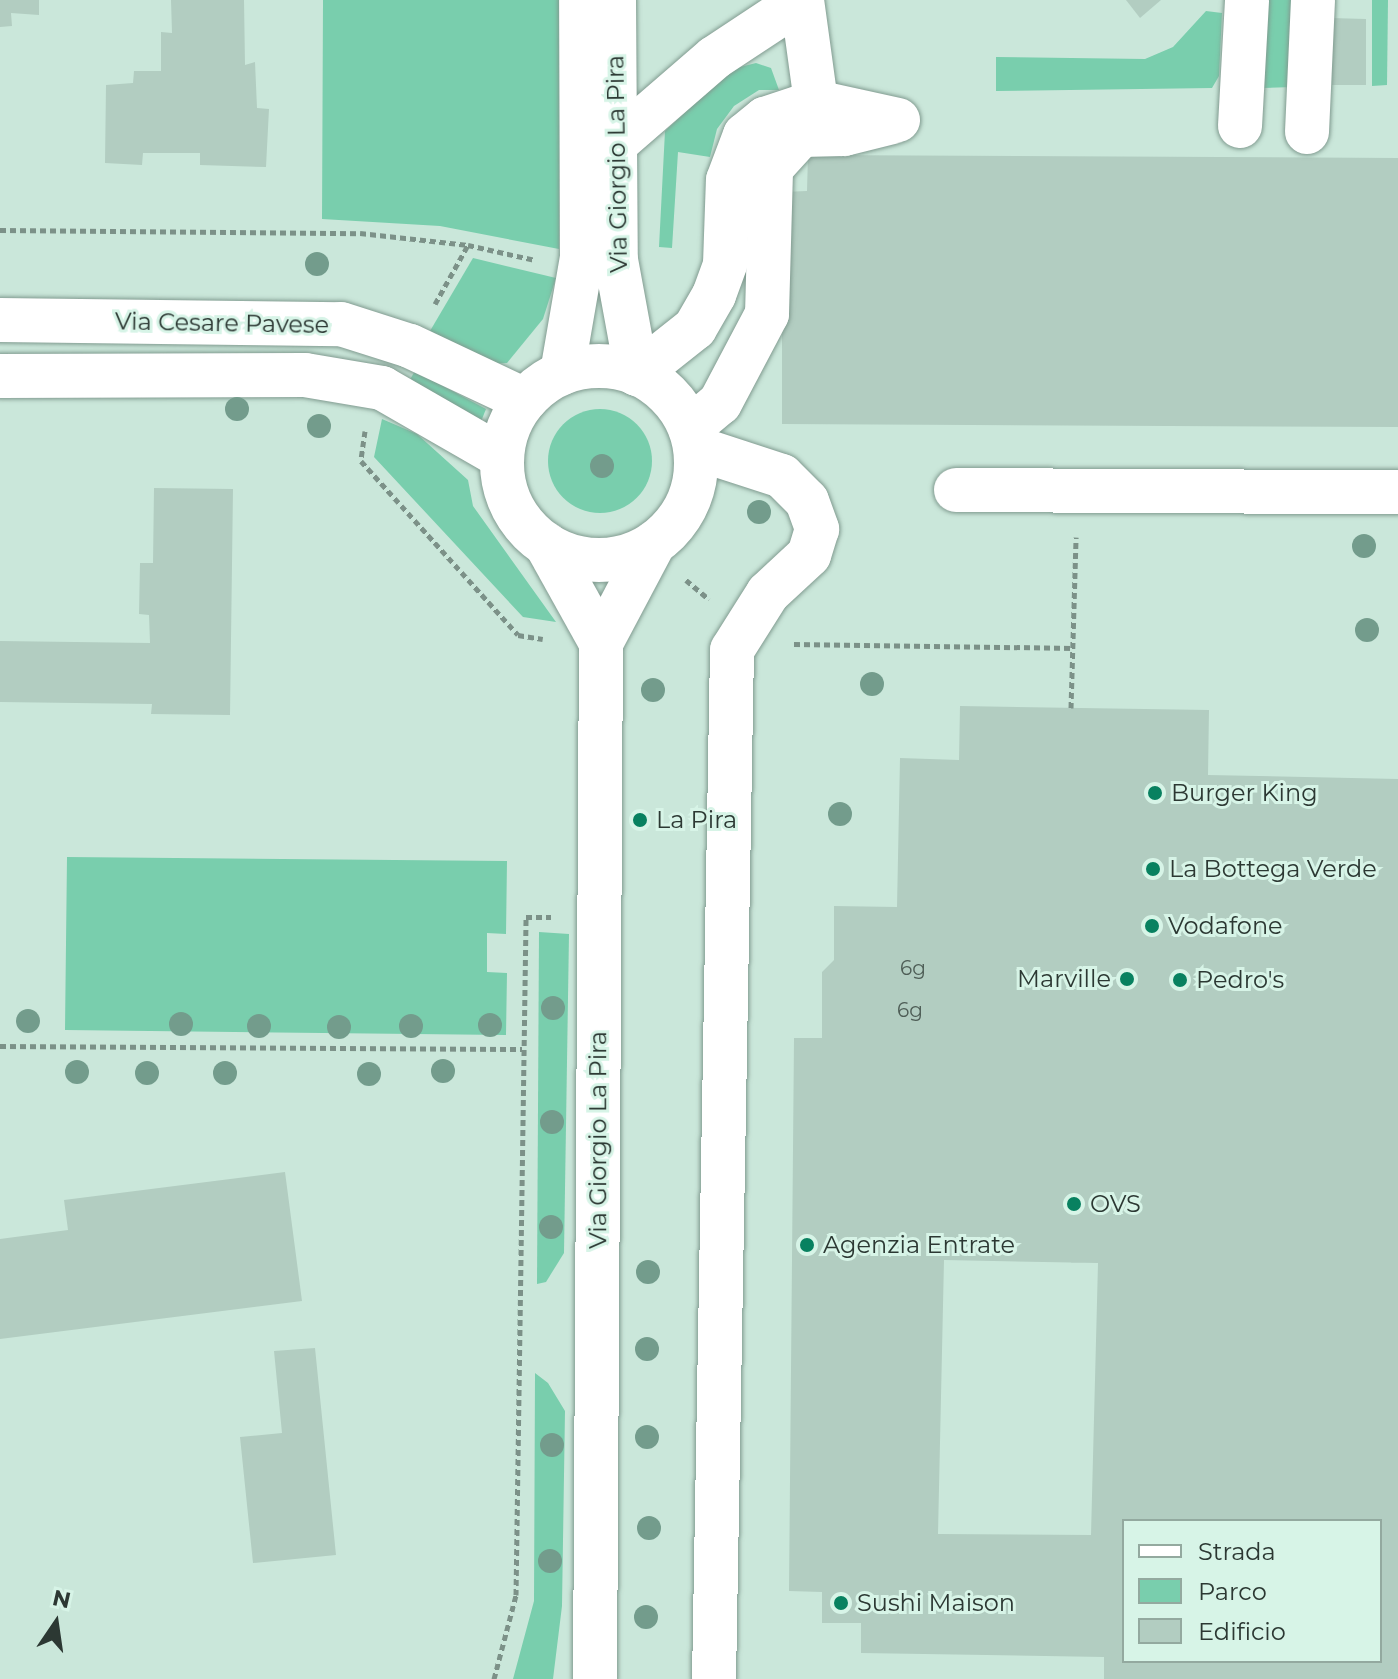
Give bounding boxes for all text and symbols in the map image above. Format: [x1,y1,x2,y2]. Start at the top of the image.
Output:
street label: Via Giorgio La Pira [601,55,633,273]
street label: Via Cesare Pavese [115,307,329,339]
place label: Burger King [1171,779,1318,807]
marker: Burger King [1146,784,1164,802]
place label: La Pira [656,806,737,834]
marker: La Pira [631,811,649,829]
place label: La Bottega Verde [1169,855,1377,883]
marker: La Bottega Verde [1144,860,1162,878]
place label: Vodafone [1168,912,1283,940]
marker: Vodafone [1143,917,1161,935]
house number: 6g [900,956,926,980]
place label: Marville [1017,965,1111,993]
place label: Pedro's [1196,966,1284,994]
marker: Marville [1118,970,1136,988]
marker: Pedro's [1171,971,1189,989]
house number: 6g [897,998,923,1022]
street label: Via Giorgio La Pira [584,1031,612,1249]
place label: OVS [1090,1190,1141,1218]
marker: OVS [1065,1195,1083,1213]
place label: Agenzia Entrate [823,1231,1015,1259]
marker: Agenzia Entrate [798,1236,816,1254]
legend [1122,1519,1382,1663]
text: Strada [1198,1537,1276,1566]
text: Parco [1198,1577,1267,1606]
north arrow [16,1583,96,1663]
text: N [50,1584,73,1614]
place label: Sushi Maison [857,1589,1015,1617]
marker: Sushi Maison [832,1594,850,1612]
text: Edificio [1198,1617,1286,1646]

